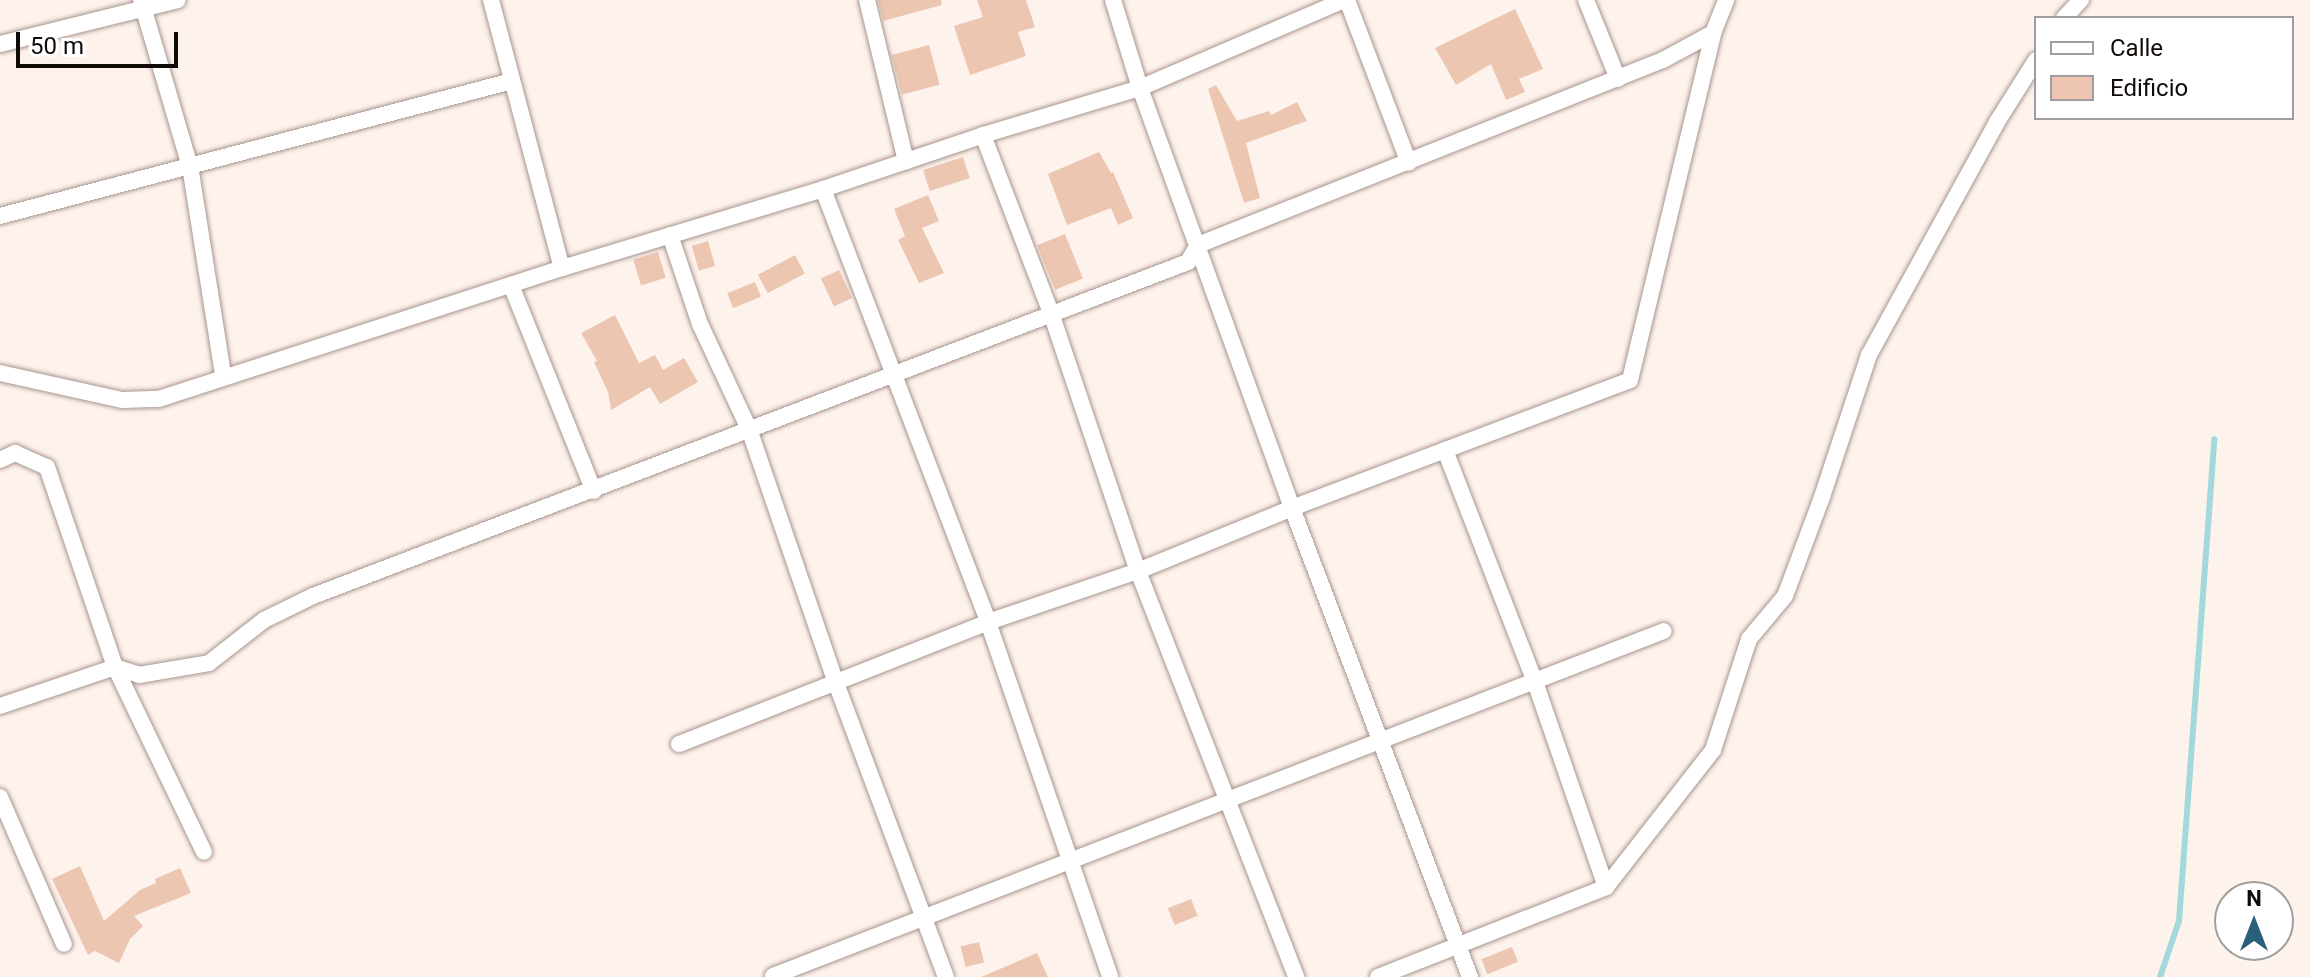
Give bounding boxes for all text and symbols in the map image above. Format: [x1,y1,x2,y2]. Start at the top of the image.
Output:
scale bar [20,16,182,66]
legend [2034,16,2294,120]
text: 50 m [30,32,84,60]
text: Calle [2110,34,2163,62]
text: Edificio [2110,74,2188,102]
north arrow [2214,881,2294,961]
text: N [2246,886,2262,911]

